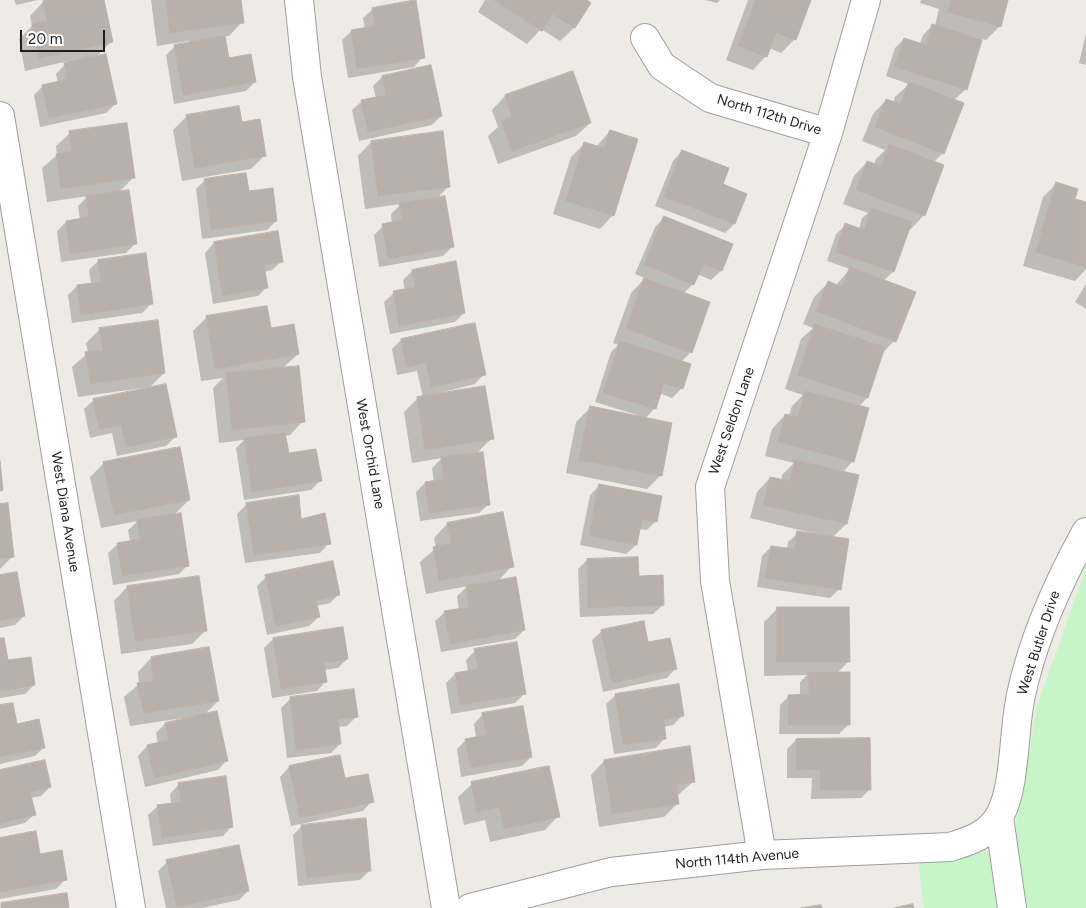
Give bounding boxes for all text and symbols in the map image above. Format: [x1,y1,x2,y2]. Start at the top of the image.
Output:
scale bar [22,20,108,52]
text: 20 m [28,30,62,48]
street label: North 112th Drive [715,91,823,139]
street label: West Seldon Lane [706,365,758,477]
street label: West Orchid Lane [352,398,388,510]
street label: West Diana Avenue [47,451,83,573]
street label: West Butler Drive [1014,589,1064,697]
street label: North 114th Avenue [674,845,800,873]

